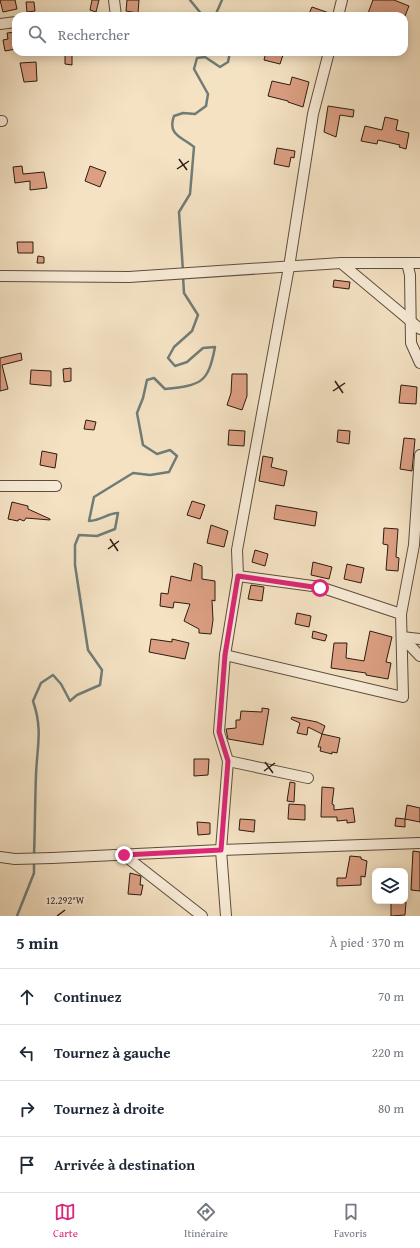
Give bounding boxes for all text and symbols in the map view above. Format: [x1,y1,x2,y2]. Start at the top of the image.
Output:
search box [12,12,408,56]
icon: search [26,23,48,45]
text: Rechercher [58,24,130,45]
route start [311,579,329,597]
route end [115,846,133,864]
map controls [372,868,408,904]
button: layers [372,868,408,904]
text: 12.292°W [46,893,85,908]
text: 5 min [16,930,58,955]
text: À pied · 370 m [329,933,404,952]
icon: ahead [16,986,38,1008]
text: Continuez [54,986,122,1007]
text: 70 m [378,987,404,1006]
icon: left [16,1042,38,1064]
text: Tournez à gauche [54,1042,171,1063]
text: 220 m [372,1043,404,1062]
icon: right [16,1098,38,1120]
text: Tournez à droite [54,1098,164,1119]
text: 80 m [378,1099,404,1118]
icon: arrive [16,1154,38,1176]
text: Arrivée à destination [54,1154,195,1175]
tab: Carte [53,1201,78,1241]
tab: Itinéraire [184,1201,228,1241]
tab: Favoris [334,1201,367,1241]

